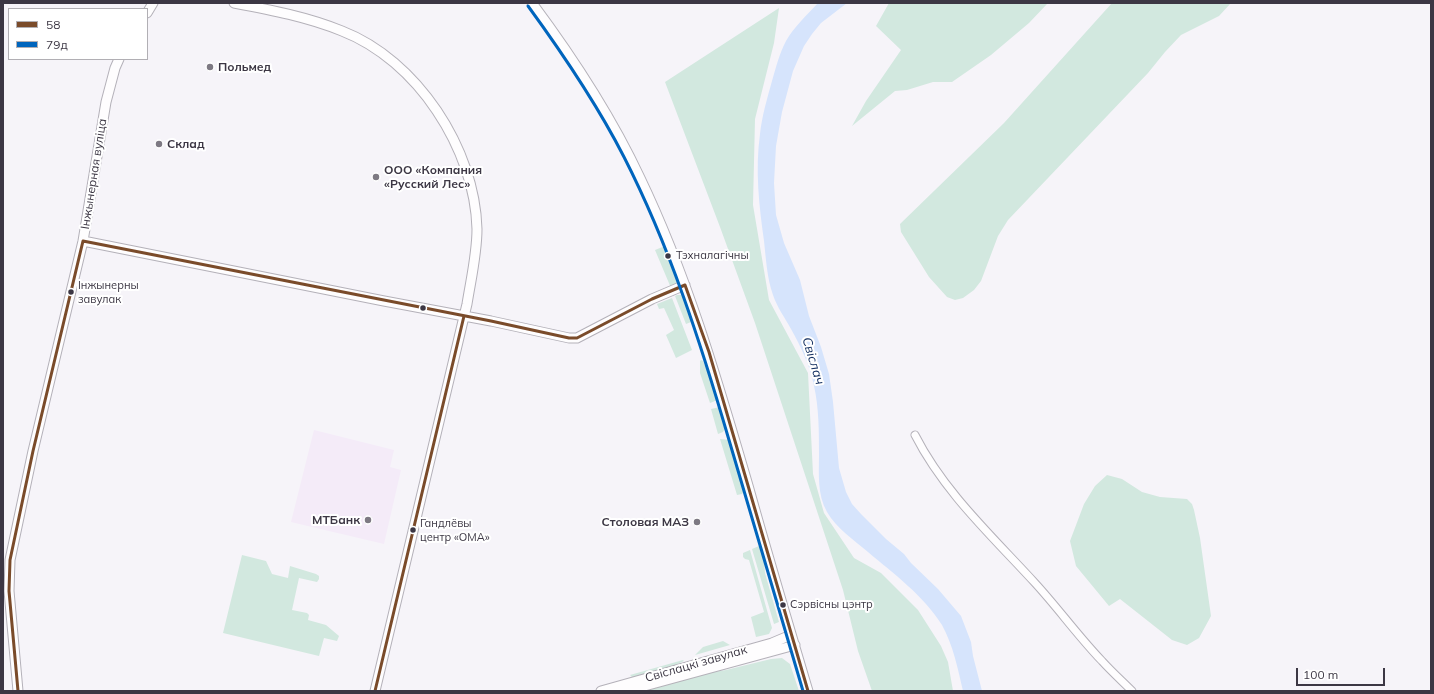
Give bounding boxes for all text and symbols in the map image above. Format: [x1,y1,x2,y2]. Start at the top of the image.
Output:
legend [8,8,148,60]
text: 58 [46,17,60,32]
text: 79д [46,37,68,52]
place label: Польмед [218,60,271,74]
marker: Польмед [205,62,215,72]
street label: Інжынерная вуліца [78,118,110,230]
place label: Склад [167,137,205,151]
marker: Склад [154,139,164,149]
place label: ООО «Компания «Русский Лес» [384,163,482,191]
marker: ООО «Компания «Русский Лес» [371,172,381,182]
place label: Тэхналагічны [676,249,749,263]
marker: Тэхналагічны [663,251,673,261]
place label: Інжынерны завулак [78,279,139,305]
marker: Інжынерны завулак [66,287,76,297]
unlabelled marker [418,303,428,313]
water label: Свіслач [798,335,828,387]
place label: МТБанк [312,513,360,527]
marker: МТБанк [363,515,373,525]
place label: Столовая МАЗ [601,515,689,529]
place label: Гандлёвы центр «ОМА» [420,517,490,543]
marker: Столовая МАЗ [692,517,702,527]
marker: Гандлёвы центр «ОМА» [408,525,418,535]
place label: Сэрвісны цэнтр [790,598,873,612]
marker: Сэрвісны цэнтр [778,600,788,610]
street label: Свіслацкі завулак [643,643,749,685]
scale bar [1298,660,1387,686]
text: 100 m [1303,667,1338,682]

